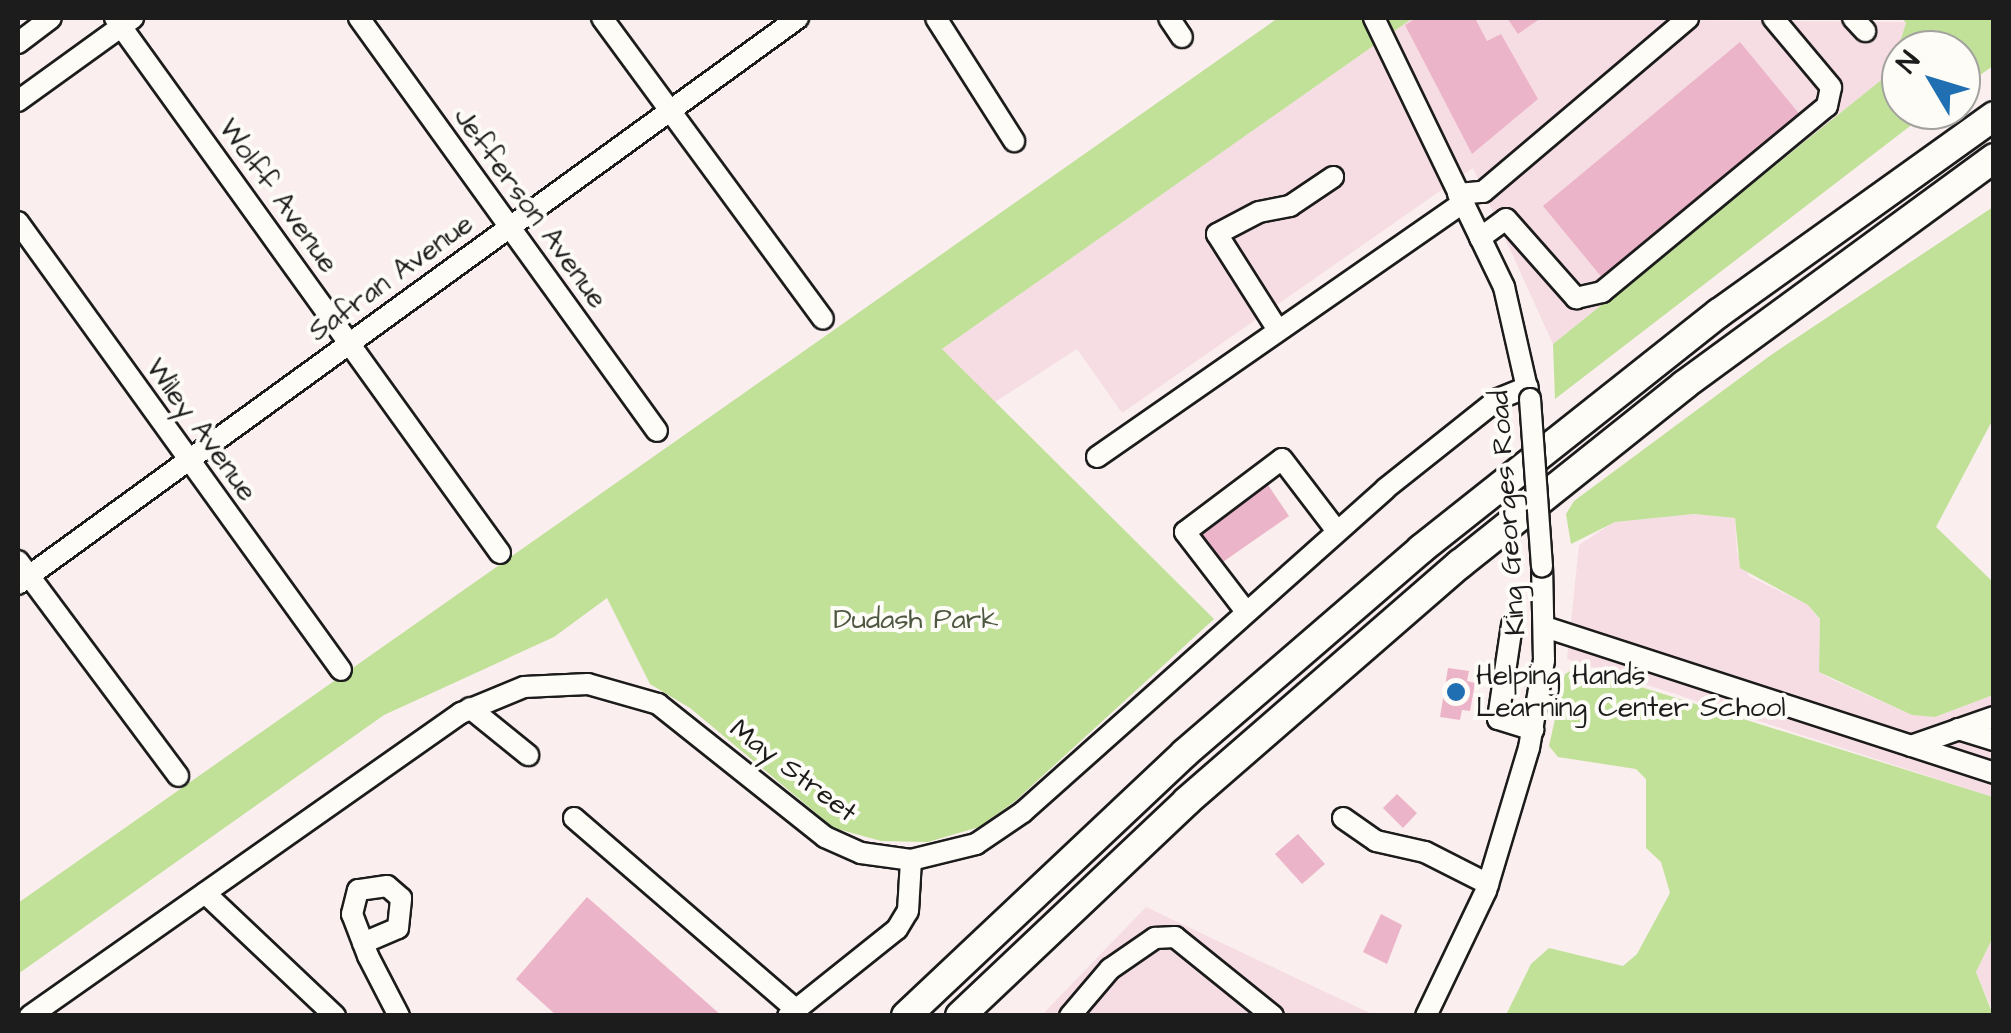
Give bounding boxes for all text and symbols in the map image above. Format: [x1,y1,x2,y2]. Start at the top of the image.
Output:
north arrow [1881,30,1981,130]
text: N [1888,44,1929,81]
street label: Jefferson Avenue [446,101,614,315]
street label: Wolff Avenue [211,113,345,279]
street label: Safran Avenue [302,207,480,349]
street label: Wiley Avenue [138,352,264,508]
street label: King Georges Road [1483,389,1533,637]
park label: Dudash Park [834,603,998,637]
place label: Helping Hands Learning Center School [1476,659,1786,725]
marker: Helping Hands Learning Center School [1445,681,1467,703]
street label: May Street [723,712,863,830]

